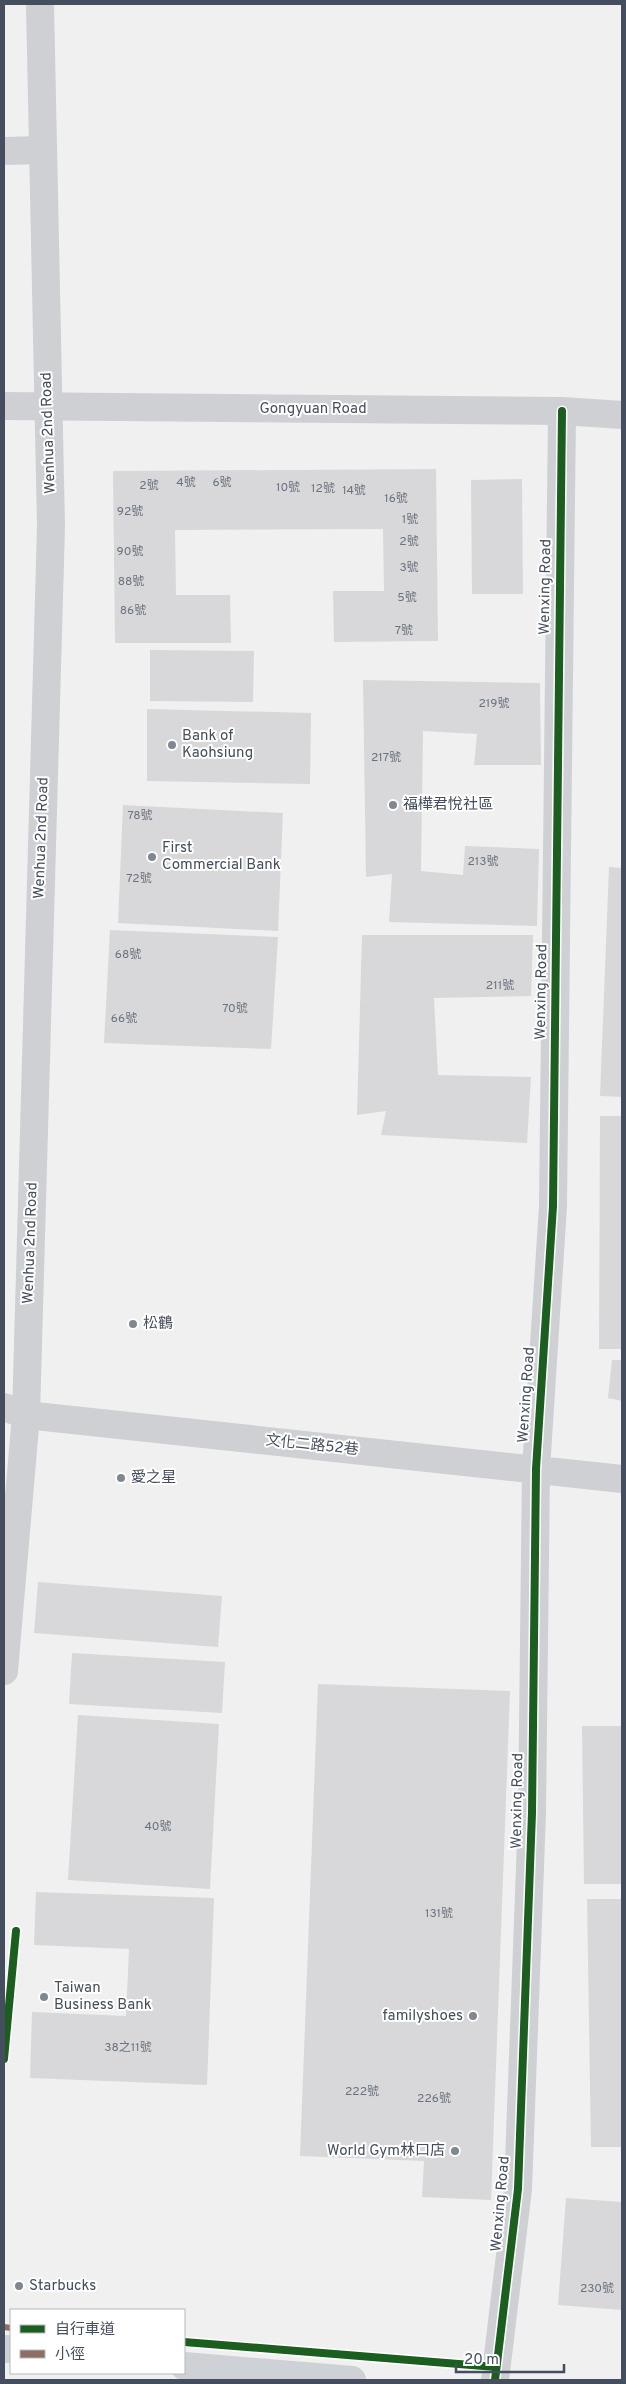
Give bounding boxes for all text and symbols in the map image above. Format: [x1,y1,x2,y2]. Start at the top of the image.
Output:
street label: Wenhua 2nd Road [37,372,61,494]
street label: Gongyuan Road [259,400,367,419]
house number: 4號 [176,475,196,491]
house number: 6號 [212,475,232,491]
house number: 2號 [139,478,159,494]
house number: 10號 [276,480,300,496]
house number: 12號 [311,481,335,497]
house number: 14號 [342,483,366,499]
house number: 16號 [384,491,408,507]
house number: 92號 [117,504,143,520]
house number: 1號 [402,512,418,528]
house number: 2號 [399,534,419,550]
street label: Wenxing Road [536,539,556,635]
house number: 90號 [117,544,143,560]
house number: 3號 [399,560,419,576]
house number: 88號 [118,574,144,590]
house number: 5號 [397,590,417,606]
house number: 86號 [120,603,146,619]
house number: 7號 [395,623,413,639]
house number: 219號 [479,696,509,712]
place label: Bank of Kaohsiung [182,727,253,763]
marker: Bank of Kaohsiung [166,739,178,751]
house number: 217號 [371,750,401,766]
street label: Wenhua 2nd Road [30,777,54,899]
place label: 福樺君悅社區 [403,796,493,815]
marker: 福樺君悅社區 [387,799,399,811]
house number: 78號 [127,808,153,824]
place label: First Commercial Bank [162,839,281,875]
marker: First Commercial Bank [146,851,158,863]
house number: 213號 [467,854,499,870]
house number: 72號 [126,871,152,887]
street label: Wenxing Road [532,944,552,1040]
house number: 68號 [115,947,141,963]
house number: 211號 [486,978,514,994]
house number: 70號 [222,1001,248,1017]
house number: 66號 [111,1011,137,1027]
street label: Wenhua 2nd Road [19,1182,43,1304]
place label: 松鶴 [143,1315,173,1334]
marker: 松鶴 [127,1318,139,1330]
street label: Wenxing Road [514,1346,540,1444]
street label: 文化二路52巷 [265,1431,360,1460]
place label: 愛之星 [131,1469,176,1488]
marker: 愛之星 [115,1472,127,1484]
street label: Wenxing Road [508,1753,528,1849]
house number: 40號 [144,1819,172,1835]
house number: 131號 [425,1906,453,1922]
place label: Taiwan Business Bank [54,1979,152,2015]
marker: Taiwan Business Bank [38,1991,50,2003]
place label: familyshoes [383,2007,463,2026]
marker: familyshoes [467,2010,479,2022]
house number: 38之11號 [104,2040,152,2056]
house number: 222號 [345,2084,379,2100]
house number: 226號 [417,2091,451,2107]
place label: World Gym林口店 [327,2142,445,2161]
marker: World Gym林口店 [449,2145,461,2157]
street label: Wenxing Road [487,2155,515,2253]
place label: Starbucks [29,2277,96,2296]
marker: Starbucks [13,2280,25,2292]
house number: 230號 [580,2281,614,2297]
legend [10,2309,185,2374]
text: 自行車道 [55,2321,115,2340]
scale bar [456,2342,564,2374]
text: 小徑 [55,2346,85,2365]
text: 20 m [464,2351,499,2370]

